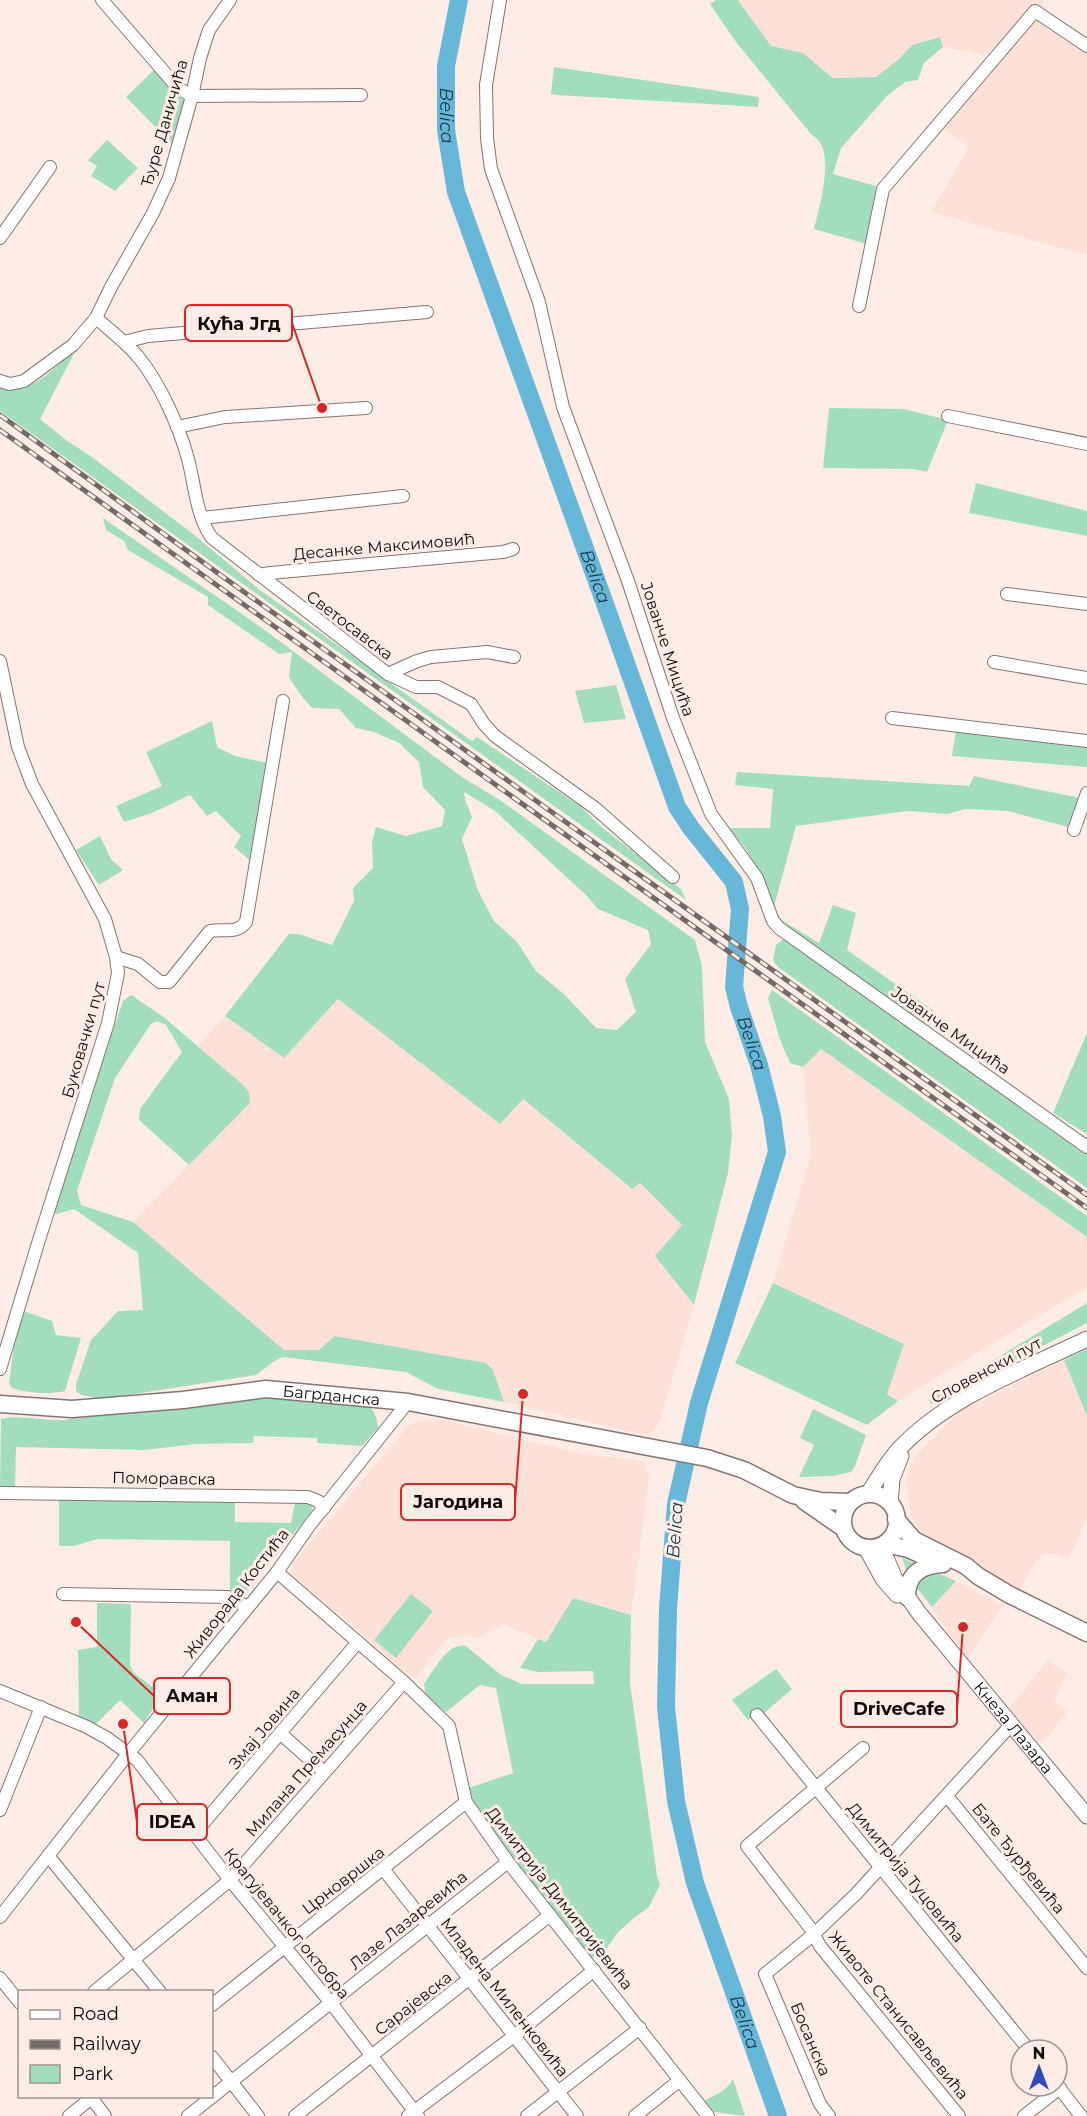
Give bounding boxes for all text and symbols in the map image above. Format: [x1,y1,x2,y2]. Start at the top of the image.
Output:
street label: Ђуре Даничића [137,57,192,189]
water label: Belica [435,88,459,145]
callout: Кућа Јгд [185,305,292,341]
text: Кућа Јгд [197,313,281,335]
street label: Десанке Максимовић [292,529,476,564]
water label: Belica [575,546,615,607]
street label: Јованче Мицића [637,579,698,719]
street label: Светосавска [303,587,397,664]
street label: Буковачки пут [58,979,109,1100]
street label: Јованче Мицића [888,982,1014,1078]
water label: Belica [732,1013,771,1074]
street label: Словенски пут [928,1333,1045,1408]
street label: Багрданска [282,1382,381,1409]
street label: Поморавска [112,1468,216,1489]
callout: Јагодина [401,1484,515,1520]
text: Јагодина [413,1491,503,1513]
water label: Belica [662,1501,688,1559]
street label: Живорада Костића [180,1525,293,1662]
callout: Аман [154,1678,230,1714]
street label: Кнеза Лазара [970,1678,1057,1778]
street label: Змај Јовина [225,1684,304,1773]
text: Аман [166,1685,218,1707]
callout: DriveCafe [841,1691,957,1727]
street label: Милана Премасунца [242,1696,371,1841]
text: DriveCafe [853,1698,945,1720]
street label: Димитрија Туцовића [843,1799,968,1946]
street label: Бате Ђурђевића [968,1799,1069,1917]
street label: Димитрија Димитријевића [482,1803,637,1994]
callout: IDEA [137,1804,207,1840]
text: IDEA [149,1811,196,1833]
street label: Црновршка [298,1842,388,1918]
street label: Крагујевачког октобра [220,1844,353,2003]
street label: Лазе Лазаревића [346,1867,471,1974]
street label: Младена Миленковића [437,1914,573,2081]
street label: Животе Станисављевића [825,1927,972,2103]
street label: Сарајевска [371,1967,456,2039]
legend [18,1990,213,2098]
water label: Belica [725,1992,764,2053]
street label: Босанска [786,1999,835,2079]
text: Road [72,2003,119,2025]
text: Railway [72,2033,141,2055]
north arrow [1009,2038,1069,2098]
text: N [1033,2044,1045,2063]
text: Park [72,2063,113,2085]

